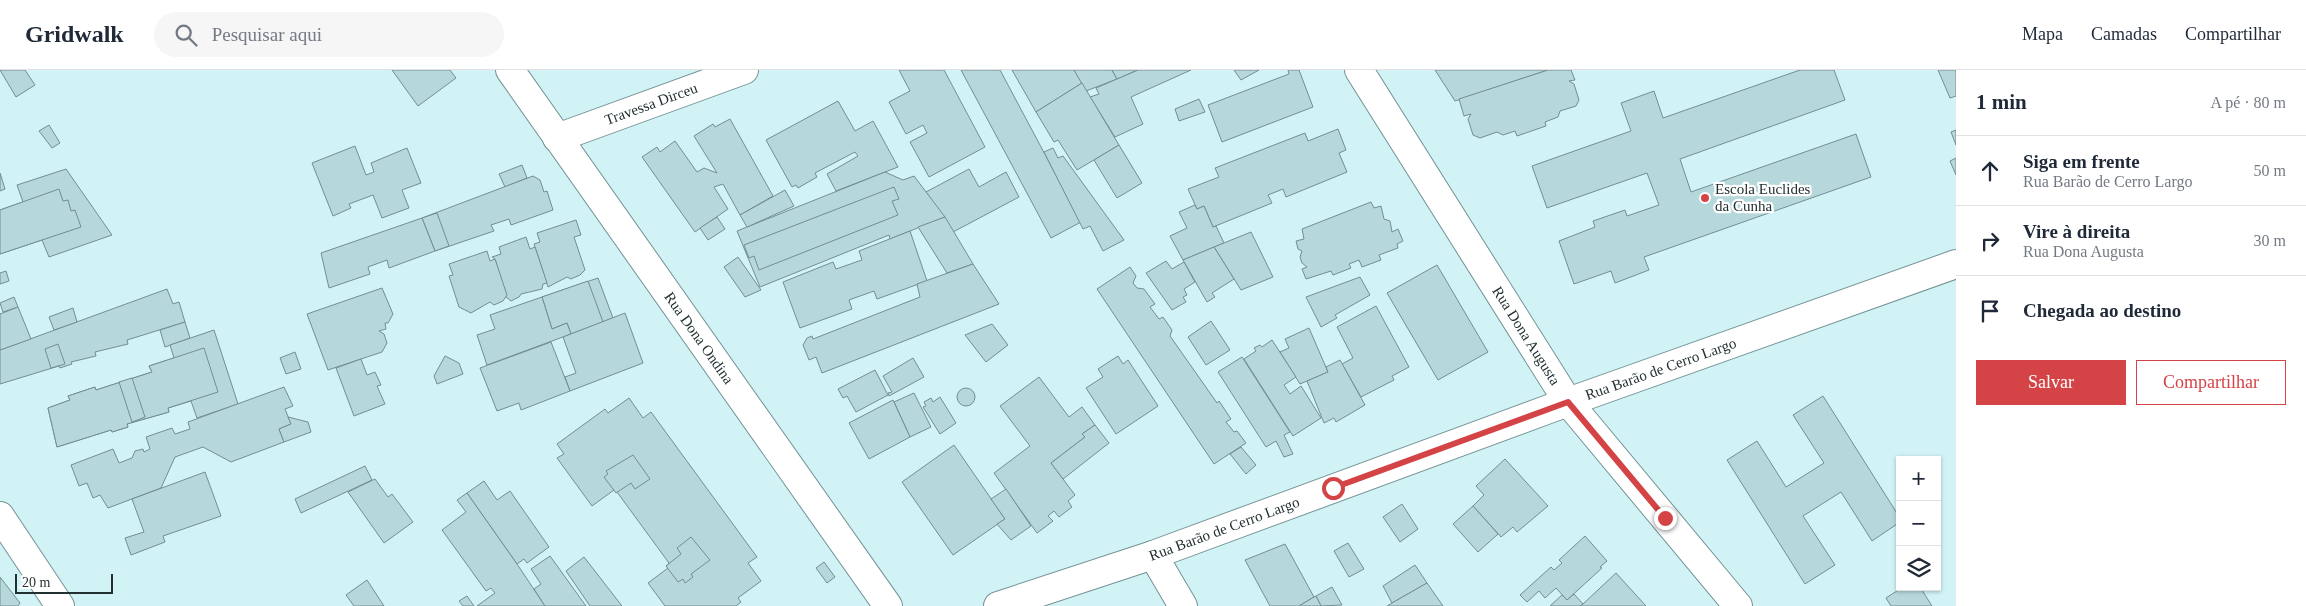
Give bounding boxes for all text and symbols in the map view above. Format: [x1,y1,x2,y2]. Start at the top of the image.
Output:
search box [154,12,504,57]
text: Gridwalk [25,21,124,47]
icon: search [172,21,200,49]
text: Pesquisar aqui [212,24,322,45]
text: Mapa [2022,24,2063,44]
text: Camadas [2091,24,2157,44]
text: Compartilhar [2185,24,2281,44]
street label: Travessa Dirceu [602,79,700,128]
text: 1 min [1976,90,2027,114]
text: A pé · 80 m [2210,94,2286,111]
text: Siga em frente [2023,151,2140,172]
icon: ahead [1976,157,2004,185]
text: 50 m [2254,162,2286,179]
text: Rua Barão de Cerro Largo [2023,173,2192,190]
place label: Escola Euclides da Cunha [1715,181,1811,214]
marker: Escola Euclides da Cunha [1699,192,1711,204]
text: Vire à direita [2023,221,2130,242]
icon: right [1976,227,2004,255]
text: 30 m [2254,232,2286,249]
text: Rua Dona Augusta [2023,243,2144,260]
street label: Rua Dona Augusta [1489,283,1563,388]
street label: Rua Dona Ondina [661,289,737,387]
icon: arrive [1976,297,2004,325]
text: Chegada ao destino [2023,300,2181,321]
street label: Rua Barão de Cerro Largo [1583,335,1738,403]
button: Salvar [1976,360,2126,405]
button: Compartilhar [2136,360,2286,405]
map controls [1896,456,1941,591]
button: + [1896,456,1941,501]
route start [1322,477,1345,500]
street label: Rua Barão de Cerro Largo [1147,494,1301,564]
button: − [1896,501,1941,546]
route end [1654,507,1677,530]
button: layers [1896,546,1941,591]
scale bar [15,571,112,594]
text: 20 m [22,575,50,590]

